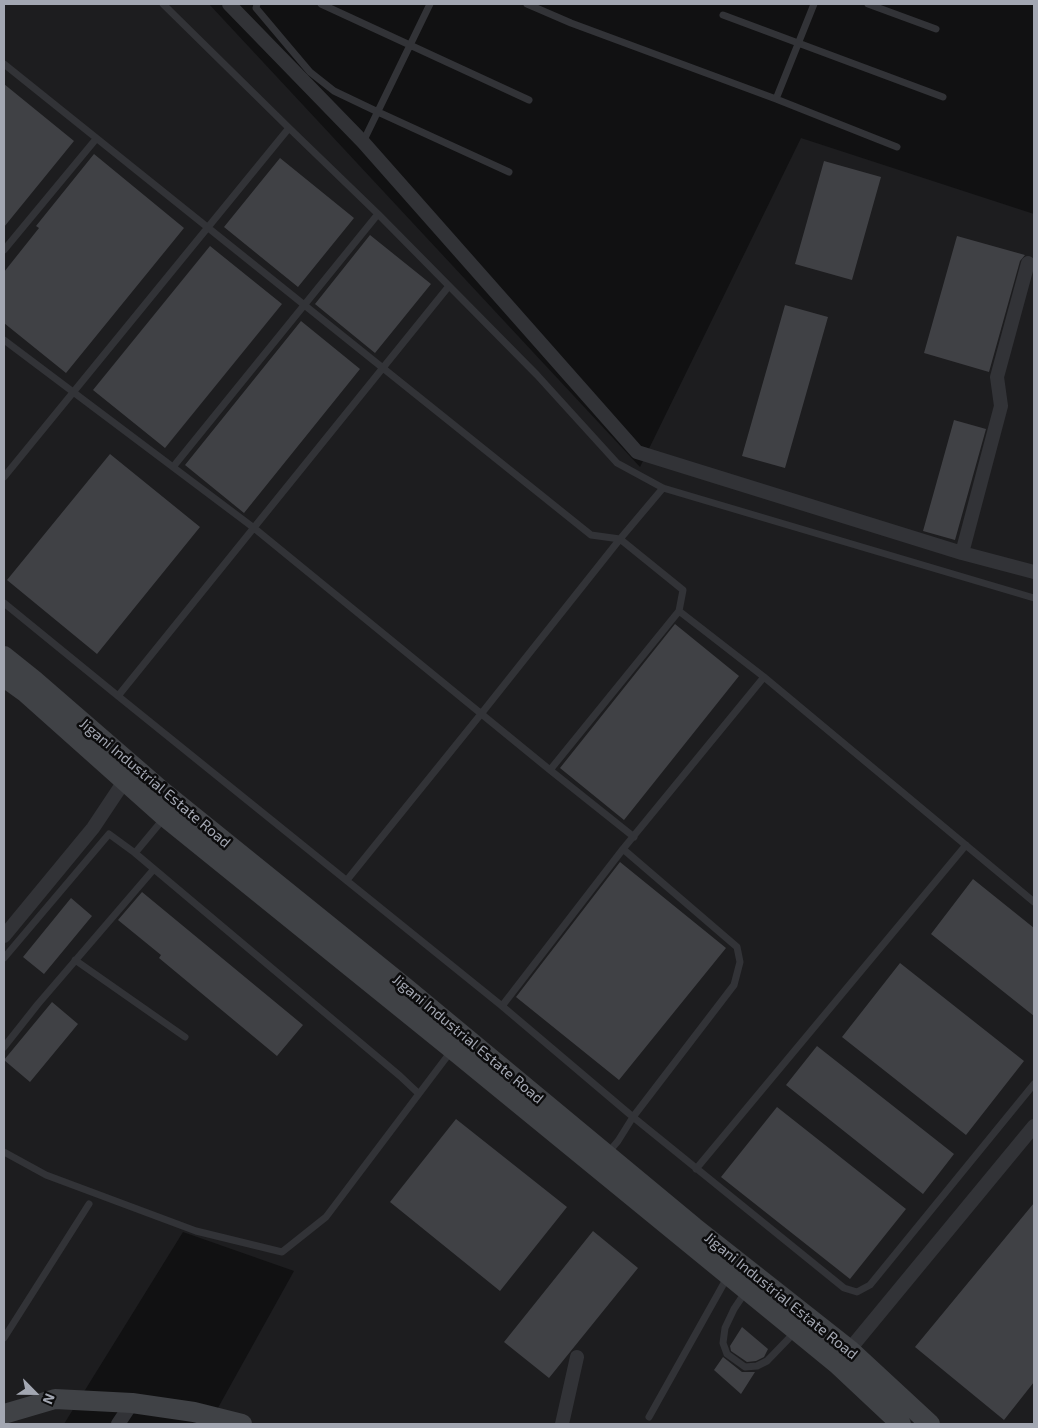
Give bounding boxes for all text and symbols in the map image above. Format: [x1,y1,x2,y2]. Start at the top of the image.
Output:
street label: Jigani Industrial Estate Road [76,715,234,851]
street label: Jigani Industrial Estate Road [389,971,547,1107]
street label: Jigani Industrial Estate Road [701,1229,861,1363]
north arrow [10,1368,60,1418]
text: N [39,1391,59,1407]

